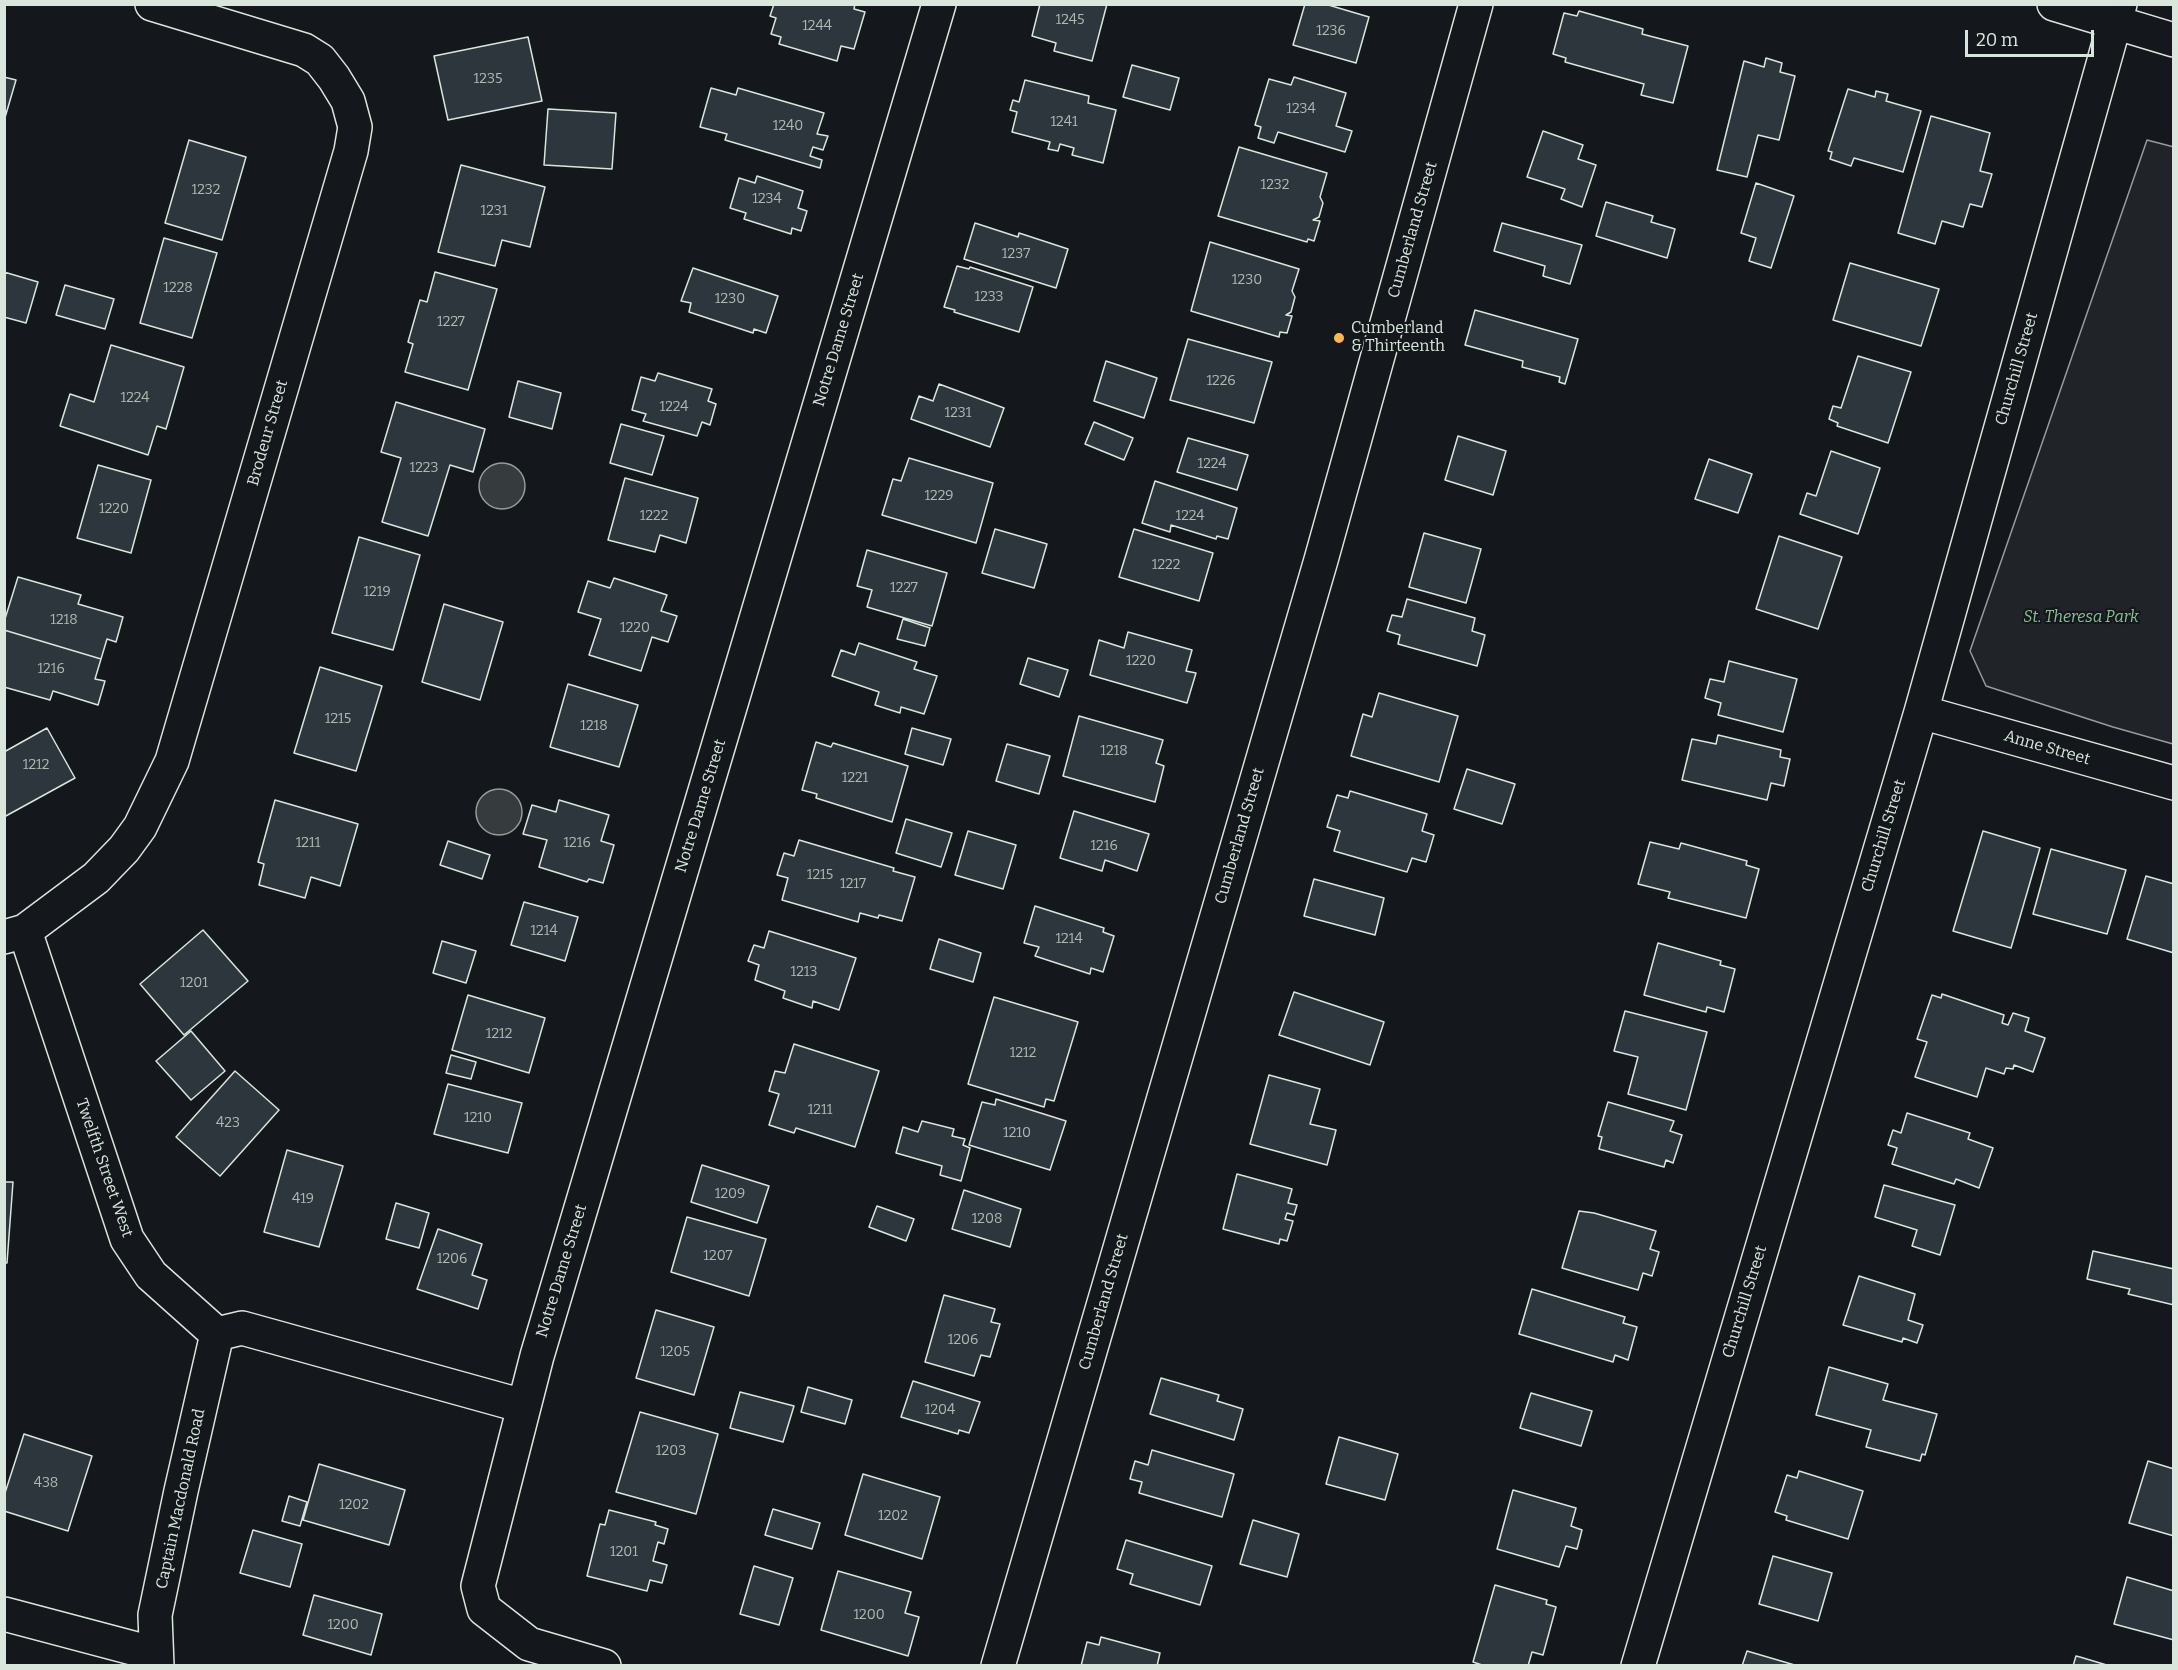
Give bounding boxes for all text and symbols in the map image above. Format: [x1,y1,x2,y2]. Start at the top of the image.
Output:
house number: 1245 [1056,12,1084,28]
house number: 1244 [802,18,832,34]
scale bar [1968,18,2097,56]
house number: 1236 [1316,23,1346,39]
text: 20 m [1976,29,2018,51]
house number: 1235 [474,71,502,87]
house number: 1234 [1286,101,1316,117]
house number: 1241 [1050,114,1078,130]
house number: 1240 [773,118,803,134]
street label: Cumberland Street [1384,160,1442,300]
house number: 1232 [1261,177,1289,193]
house number: 1232 [192,182,220,198]
house number: 1234 [752,191,782,207]
house number: 1231 [481,203,507,219]
house number: 1237 [1002,246,1030,262]
street label: Notre Dame Street [810,271,868,409]
house number: 1230 [1232,272,1262,288]
house number: 1228 [163,280,193,296]
house number: 1233 [974,289,1004,305]
house number: 1230 [715,291,745,307]
street label: Churchill Street [1992,310,2042,428]
house number: 1227 [437,314,465,330]
place label: Cumberland & Thirteenth [1351,319,1445,357]
marker: Cumberland & Thirteenth [1332,331,1346,345]
house number: 1226 [1206,373,1236,389]
street label: Brodeur Street [244,378,292,488]
house number: 1224 [120,390,150,406]
house number: 1224 [659,399,689,415]
house number: 1231 [945,405,971,421]
house number: 1224 [1197,456,1227,472]
house number: 1223 [410,460,438,476]
house number: 1229 [924,488,954,504]
house number: 1220 [99,501,129,517]
house number: 1222 [640,508,668,524]
house number: 1224 [1175,508,1205,524]
house number: 1222 [1152,557,1180,573]
house number: 1227 [890,580,918,596]
house number: 1219 [363,584,391,600]
park label: St. Theresa Park [2023,608,2139,628]
house number: 1218 [50,612,78,628]
house number: 1220 [620,620,650,636]
house number: 1220 [1126,653,1156,669]
house number: 1216 [37,661,65,677]
house number: 1215 [325,711,351,727]
house number: 1218 [580,718,608,734]
street label: Anne Street [2002,727,2092,769]
street label: Notre Dame Street [672,737,730,875]
house number: 1218 [1100,743,1128,759]
house number: 1212 [23,757,49,773]
street label: Cumberland Street [1211,766,1269,906]
house number: 1221 [842,770,868,786]
street label: Churchill Street [1858,777,1910,895]
house number: 1211 [296,835,320,851]
house number: 1216 [563,835,591,851]
house number: 1216 [1090,838,1118,854]
house number: 1215 [807,867,833,883]
house number: 1217 [840,876,866,892]
house number: 1214 [530,923,558,939]
house number: 1214 [1055,931,1083,947]
house number: 1213 [791,964,817,980]
house number: 1201 [180,975,208,991]
house number: 1212 [486,1026,512,1042]
house number: 1212 [1010,1045,1036,1061]
street label: Twelfth Street West [71,1096,137,1240]
house number: 1211 [808,1102,832,1118]
house number: 1210 [464,1110,492,1126]
house number: 423 [216,1115,240,1131]
house number: 1210 [1003,1125,1031,1141]
house number: 1209 [715,1186,745,1202]
house number: 419 [292,1191,314,1207]
street label: Notre Dame Street [533,1202,591,1340]
house number: 1208 [972,1211,1002,1227]
street label: Cumberland Street [1075,1232,1133,1372]
street label: Churchill Street [1719,1243,1771,1361]
house number: 1207 [703,1248,733,1264]
house number: 1206 [437,1251,467,1267]
house number: 1206 [948,1332,978,1348]
house number: 1205 [660,1344,690,1360]
house number: 1204 [925,1402,955,1418]
street label: Captain Macdonald Road [152,1407,210,1591]
house number: 1203 [656,1443,686,1459]
house number: 438 [34,1475,58,1491]
house number: 1202 [339,1497,369,1513]
house number: 1202 [878,1508,908,1524]
house number: 1201 [610,1544,638,1560]
house number: 1200 [853,1607,885,1623]
house number: 1200 [327,1617,359,1633]

